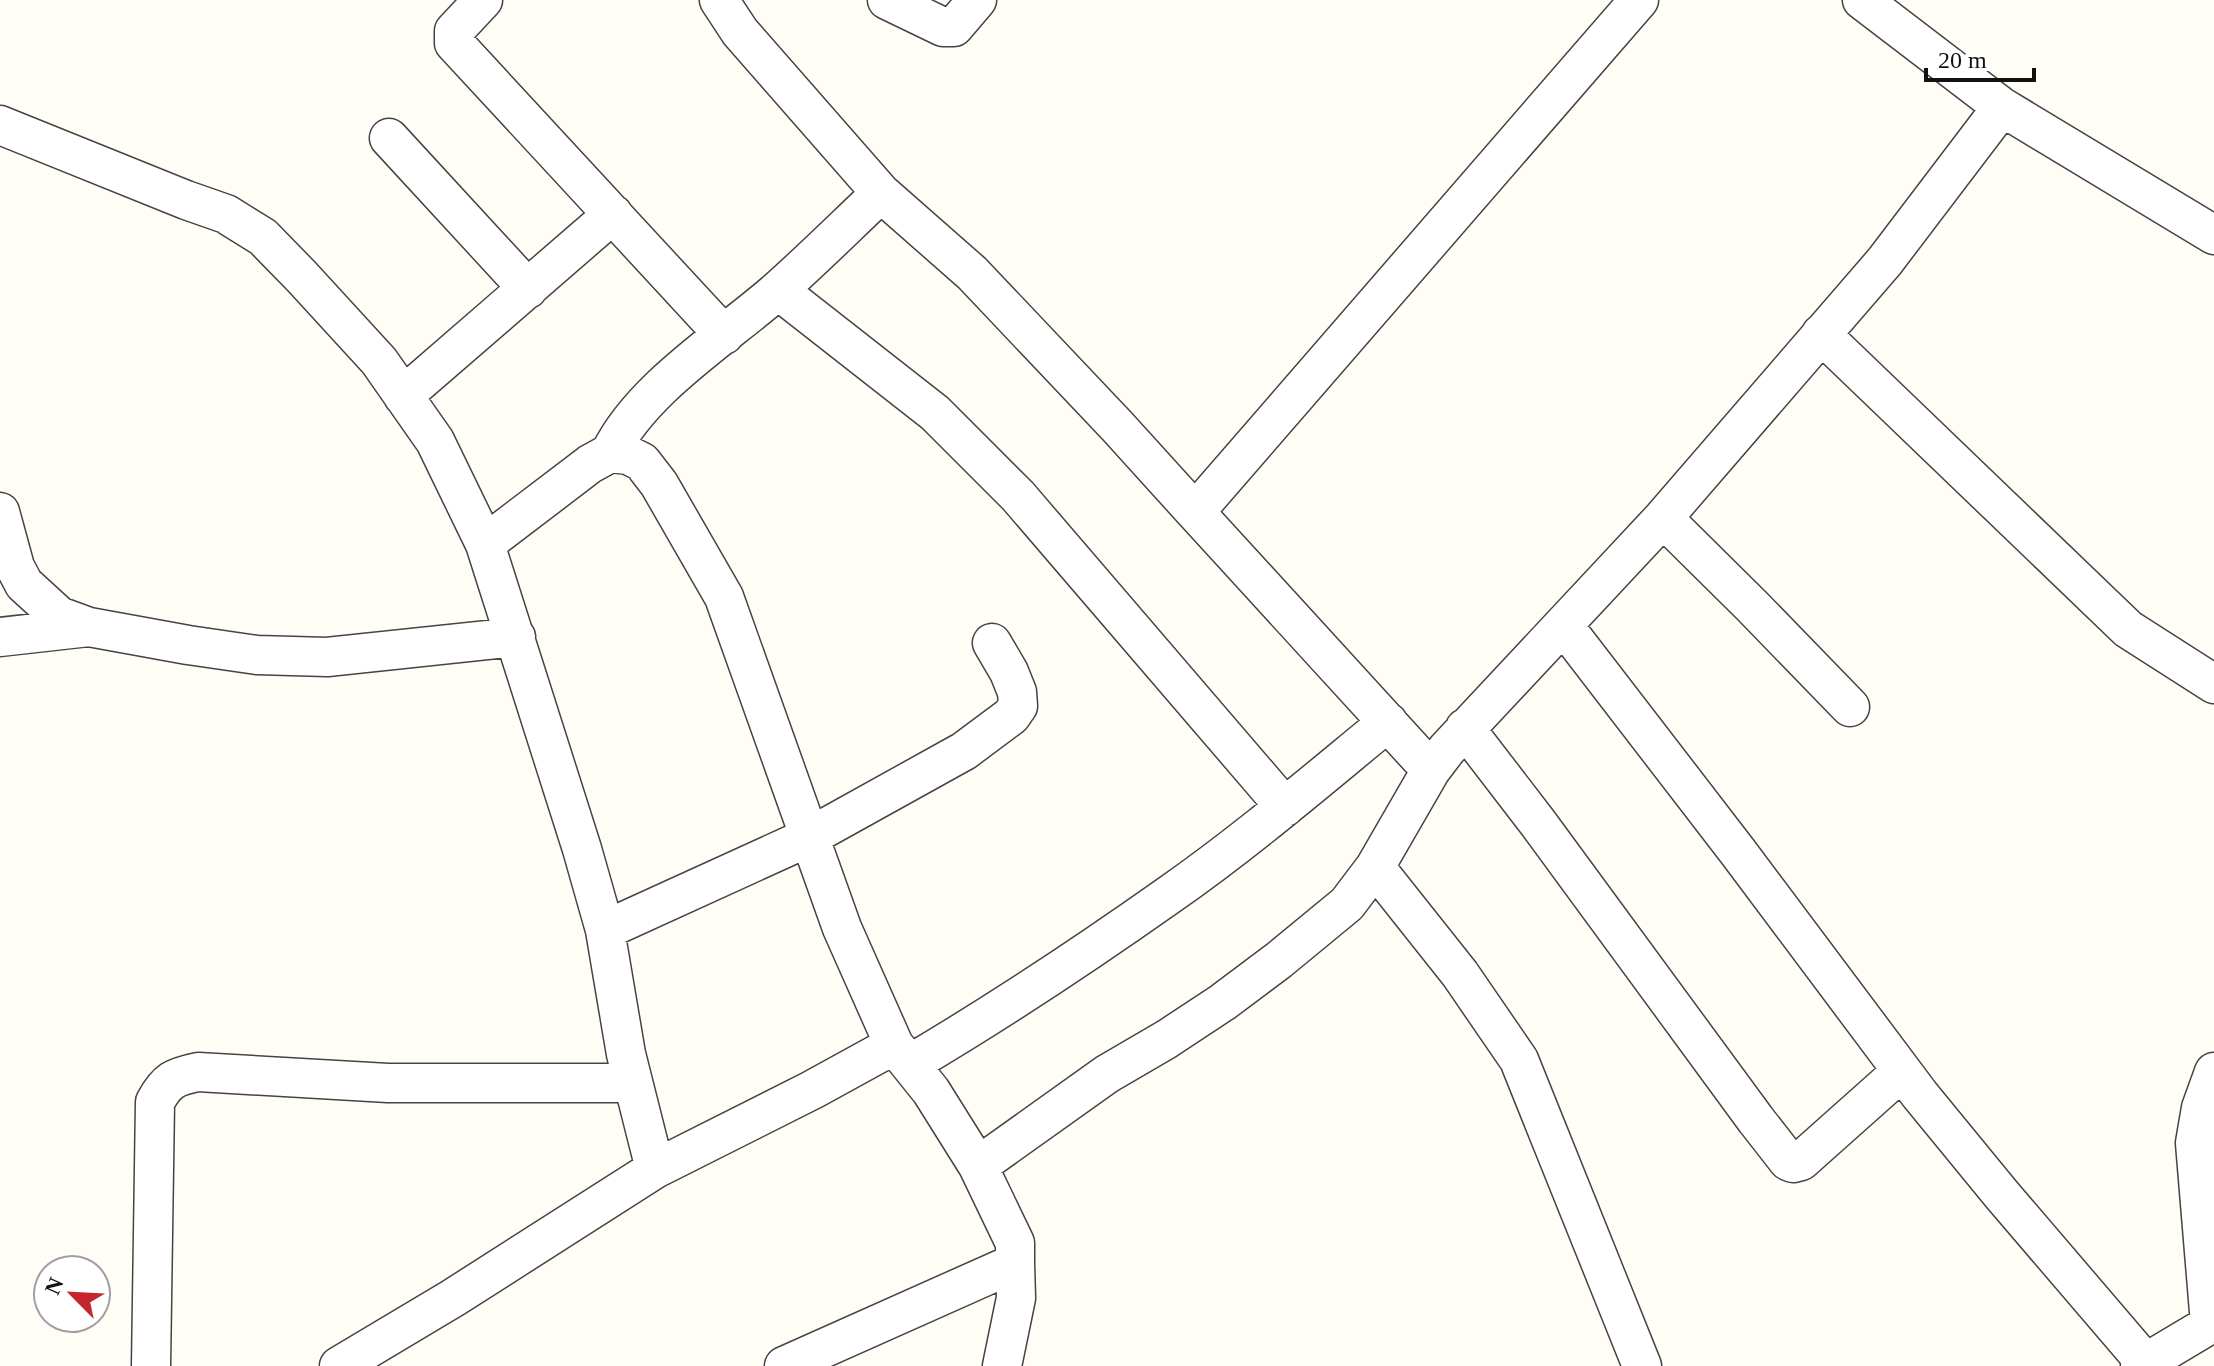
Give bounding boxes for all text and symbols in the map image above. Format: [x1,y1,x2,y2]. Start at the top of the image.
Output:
scale bar [1926,32,2034,82]
text: 20 m [1938,47,1987,73]
north arrow [32,1254,112,1334]
text: N [40,1274,69,1298]

